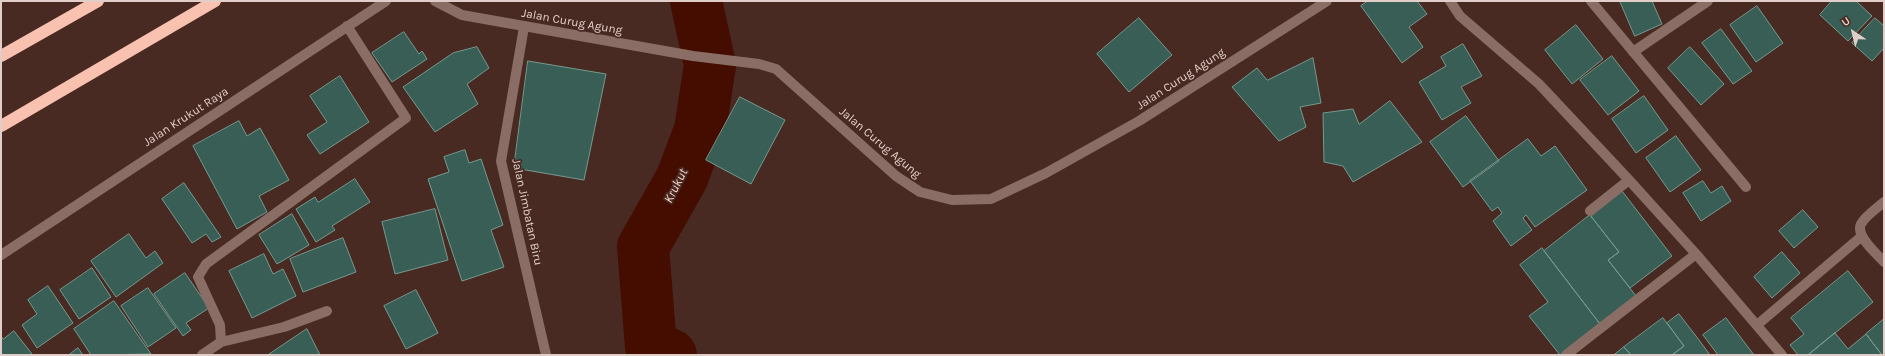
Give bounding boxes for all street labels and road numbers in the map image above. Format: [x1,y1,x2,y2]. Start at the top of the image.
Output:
street label: Jalan Curug Agung [520,6,624,38]
street label: Jalan Curug Agung [1134,45,1228,113]
street label: Jalan Krukut Raya [141,84,231,150]
street label: Jalan Curug Agung [836,105,924,181]
street label: Jalan Jimbatan Biru [509,157,545,267]

